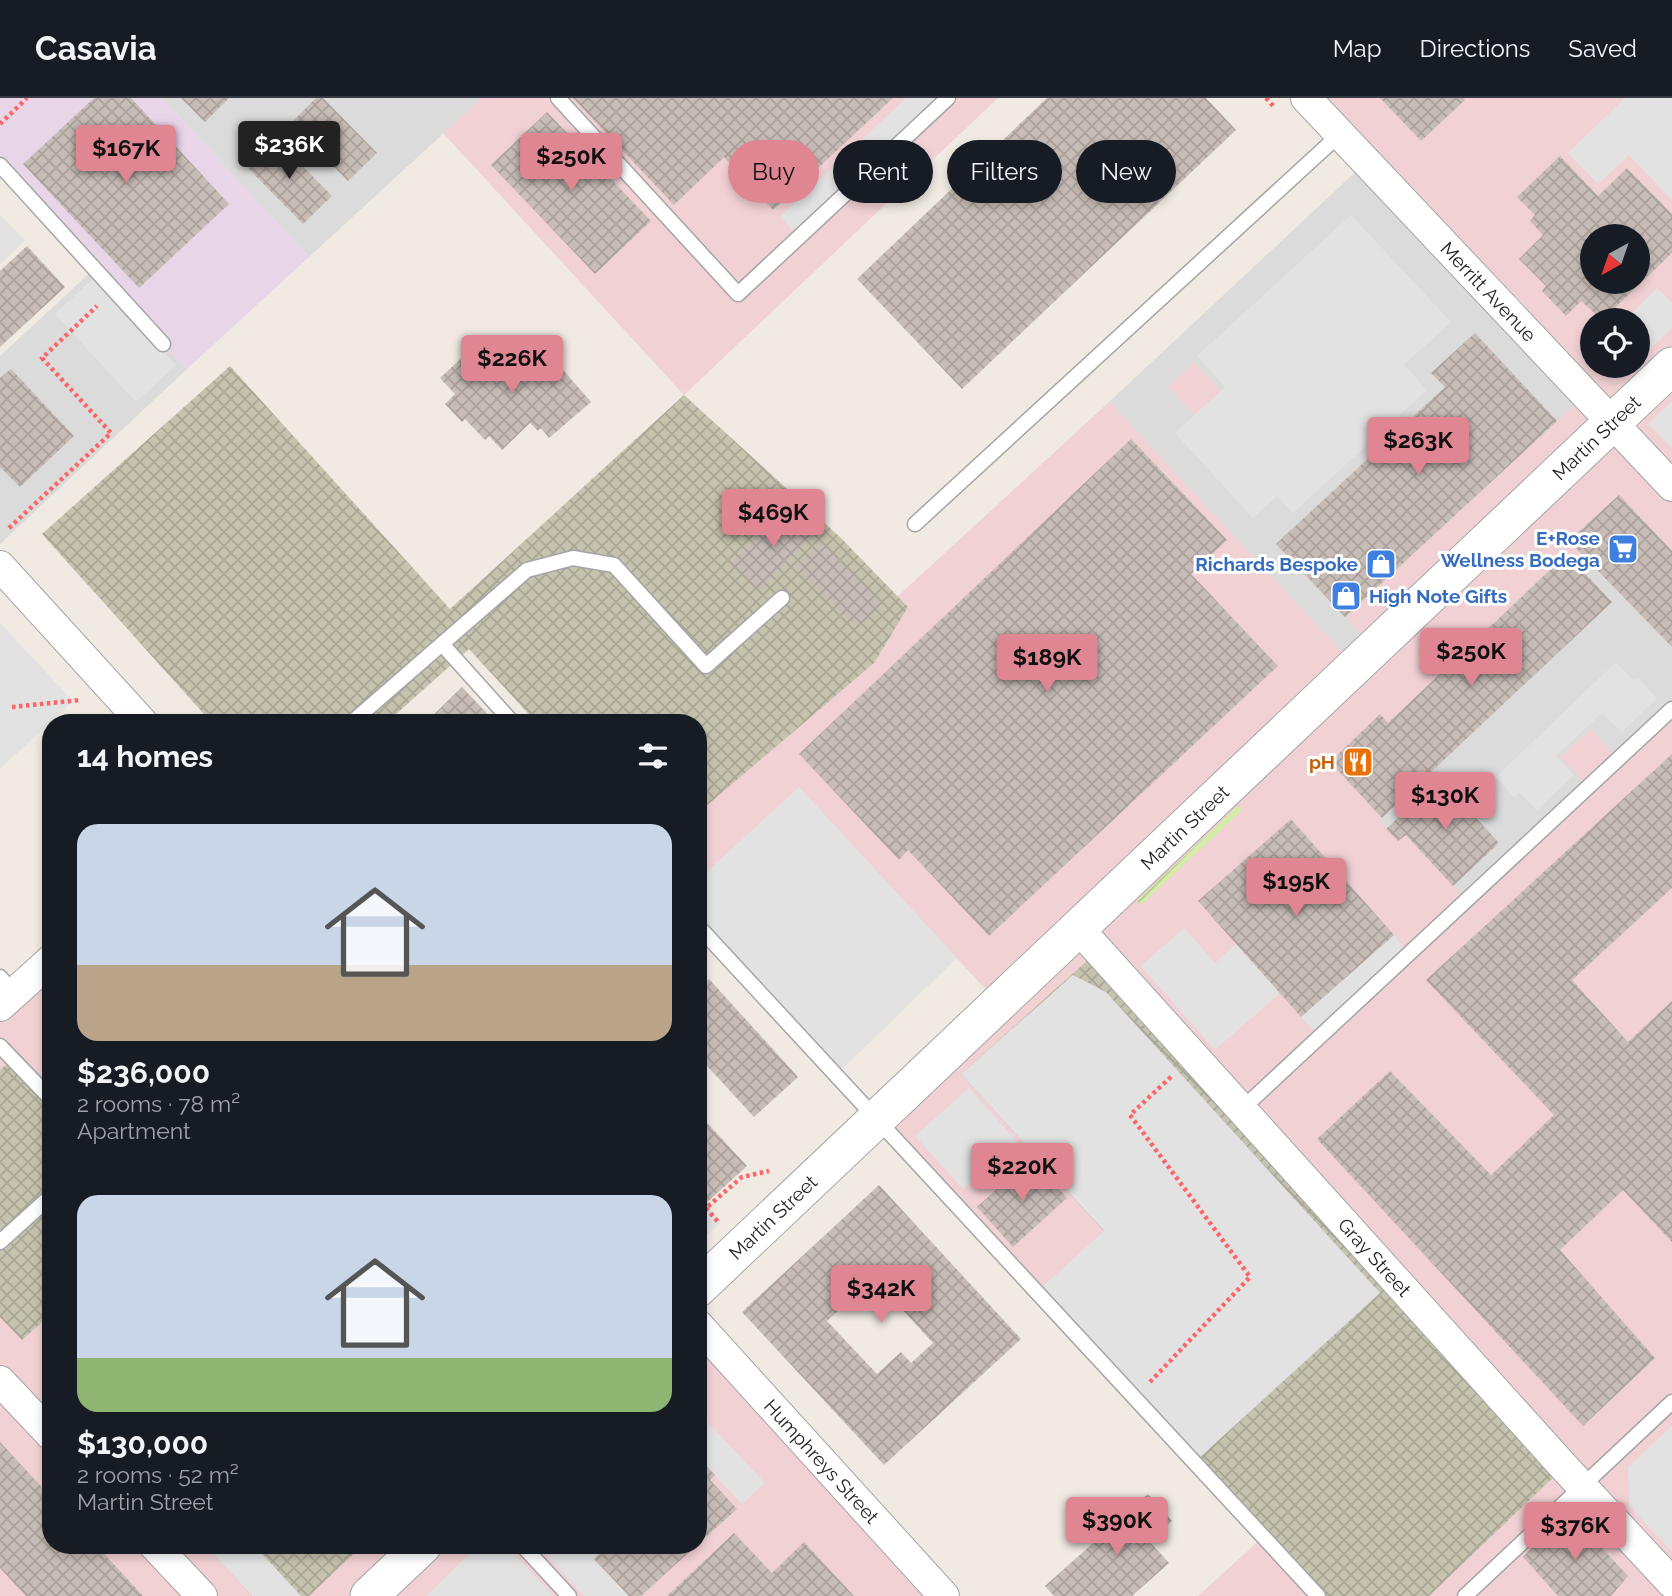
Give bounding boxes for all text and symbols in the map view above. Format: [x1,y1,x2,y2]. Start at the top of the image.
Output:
text: Casavia [35,29,157,68]
text: Map [1333,34,1382,63]
text: Directions [1420,34,1530,63]
text: Saved [1568,34,1637,63]
pin: $236K [240,122,338,181]
pin: $167K [77,126,175,185]
text: $236K [254,130,324,157]
text: $167K [92,134,160,161]
pin: $250K [522,134,620,193]
chip: Buy [728,140,819,203]
chip: Rent [833,140,933,203]
chip: Filters [947,140,1062,203]
chip: New [1076,140,1176,203]
text: $250K [536,142,606,169]
north arrow [1580,224,1650,294]
map controls [1580,224,1650,378]
street label: Merritt Avenue [1436,237,1541,346]
button: locate [1580,308,1650,378]
pin: $226K [463,336,561,395]
text: $226K [477,344,547,371]
street label: Martin Street [1548,390,1645,484]
pin: $263K [1369,418,1467,477]
text: $263K [1383,426,1453,453]
pin: $469K [724,490,822,549]
text: $469K [738,498,808,525]
place label: E+Rose Wellness Bodega [1441,527,1600,571]
supermarket icon: E+Rose Wellness Bodega [1606,532,1640,566]
shop icon: Richards Bespoke [1364,547,1398,581]
place label: Richards Bespoke [1195,553,1358,575]
shop icon: High Note Gifts [1329,579,1363,613]
place label: High Note Gifts [1369,585,1507,607]
pin: $250K [1422,628,1520,688]
pin: $189K [998,634,1096,694]
text: $250K [1436,637,1506,664]
text: $189K [1013,643,1081,670]
icon: filters [634,737,672,775]
text: 14 homes [77,739,213,774]
restaurant icon: pH [1341,745,1375,779]
place label: pH [1309,751,1335,773]
pin: $130K [1396,772,1494,832]
street label: Martin Street [1136,780,1234,874]
text: $130K [1411,781,1479,808]
pin: $195K [1247,858,1345,918]
text: $195K [1262,867,1330,894]
icon: home [312,869,438,995]
text: $236,000 [77,1055,210,1090]
text: 2 rooms · 78 m² [77,1090,240,1117]
text: Apartment [77,1117,191,1144]
pin: $220K [973,1144,1071,1203]
text: $220K [987,1152,1057,1179]
street label: Martin Street [724,1170,822,1264]
street label: Gray Street [1334,1213,1416,1301]
icon: home [312,1240,438,1366]
pin: $342K [832,1266,930,1325]
text: $342K [847,1274,915,1301]
street label: Humphreys Street [760,1395,884,1528]
text: $130,000 [77,1426,208,1461]
text: 2 rooms · 52 m² [77,1461,239,1488]
text: Martin Street [77,1488,213,1515]
pin: $390K [1068,1498,1166,1557]
pin: $376K [1526,1502,1624,1562]
text: $390K [1082,1506,1152,1533]
text: $376K [1540,1511,1610,1538]

